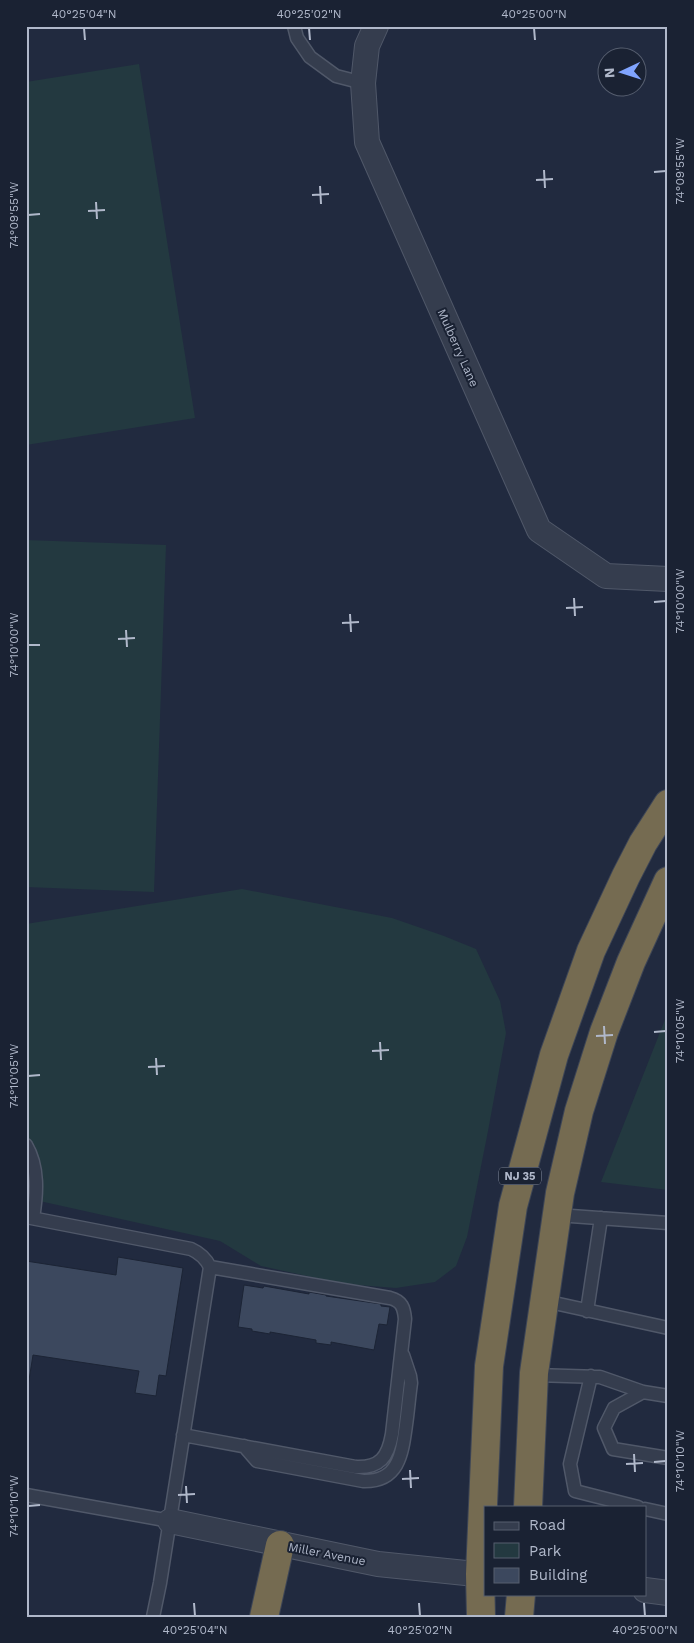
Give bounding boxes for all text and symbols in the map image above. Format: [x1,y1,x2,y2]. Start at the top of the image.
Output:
text: 40°25'04"N [52,7,116,21]
text: 40°25'02"N [276,7,342,21]
text: 40°25'00"N [501,7,567,21]
north arrow [596,48,646,98]
text: N [601,67,617,79]
text: 74°09'55"W [673,137,687,204]
text: 74°09'55"W [7,181,21,248]
street label: Mulberry Lane [435,307,481,389]
text: 74°10'00"W [673,568,687,634]
text: 74°10'00"W [7,612,21,678]
text: 74°10'05"W [673,998,687,1063]
text: 74°10'05"W [7,1043,21,1108]
road number: NJ 35 [499,1168,541,1184]
text: 74°10'10"W [673,1429,687,1492]
text: 74°10'10"W [7,1474,21,1537]
legend [484,1506,646,1596]
text: Road [529,1516,566,1534]
street label: Miller Avenue [287,1540,367,1568]
text: Park [529,1542,562,1560]
text: Building [529,1566,587,1584]
text: 40°25'04"N [163,1623,227,1637]
text: 40°25'02"N [387,1623,453,1637]
text: 40°25'00"N [612,1623,678,1637]

